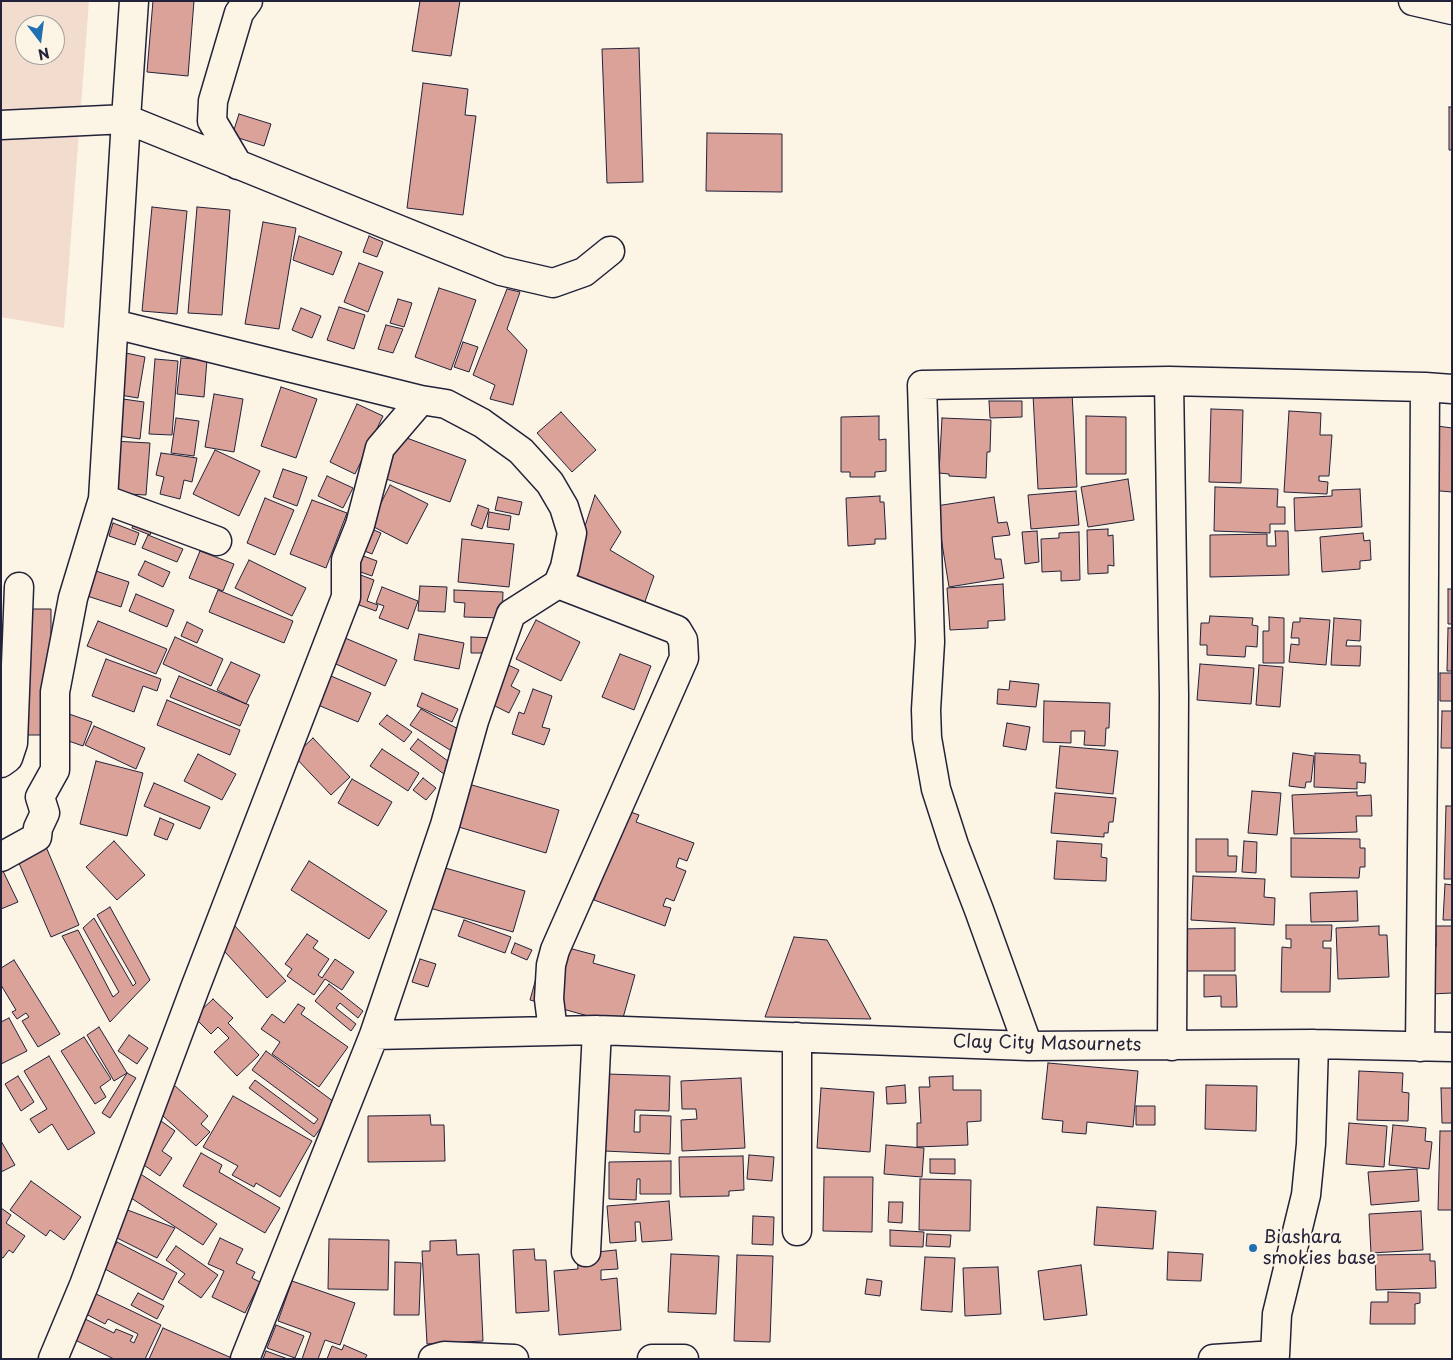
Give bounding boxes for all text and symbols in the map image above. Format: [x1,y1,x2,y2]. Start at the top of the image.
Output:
north arrow [15,15,65,65]
text: N [36,42,52,66]
street label: Clay City Masournets [952,1032,1142,1056]
place label: Biashara smokies base [1263,1227,1376,1270]
marker: Biashara smokies base [1247,1242,1259,1254]

